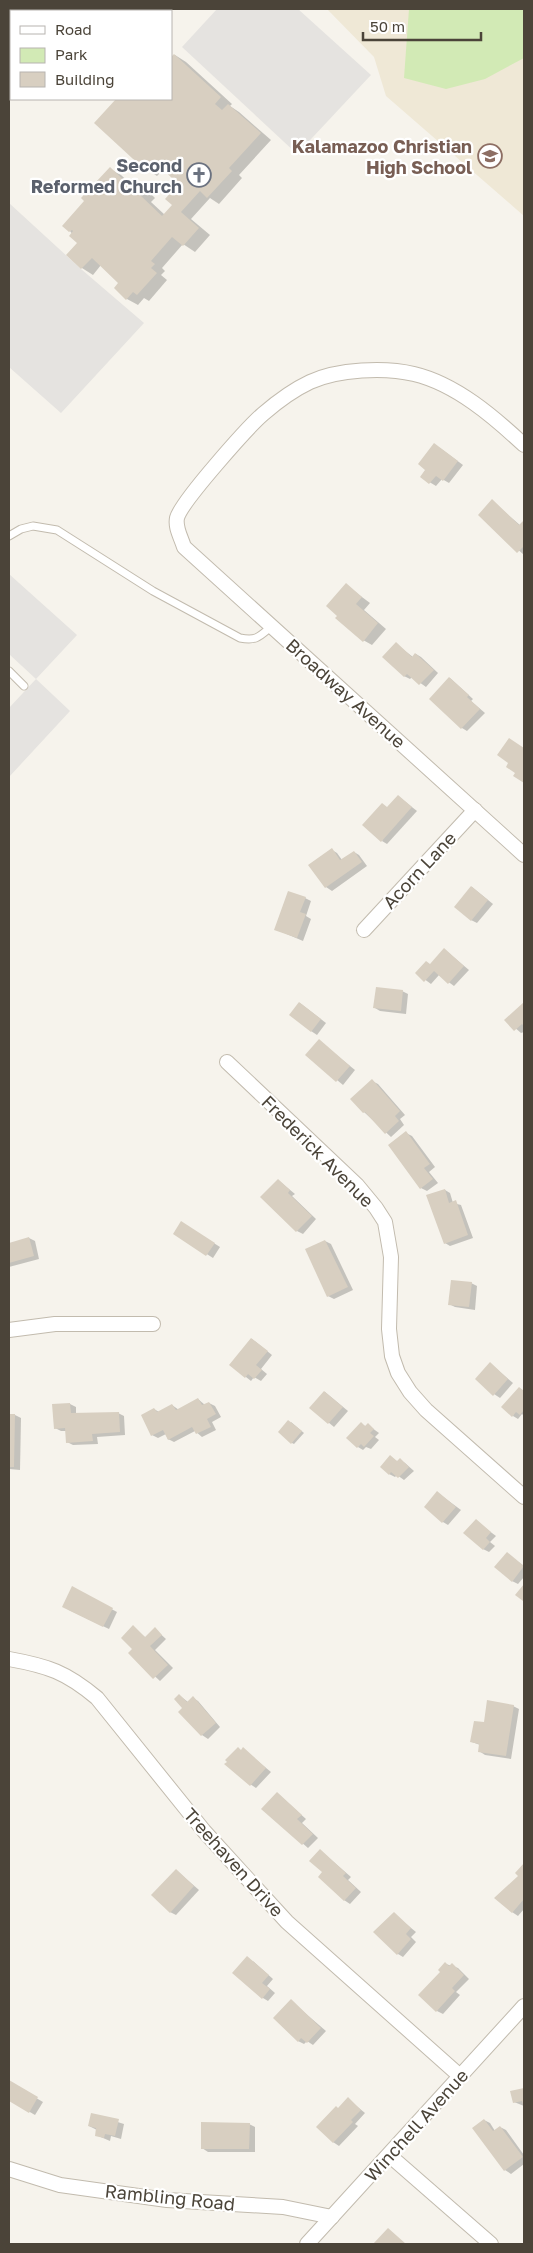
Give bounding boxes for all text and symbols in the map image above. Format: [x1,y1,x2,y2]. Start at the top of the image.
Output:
legend [10,10,172,100]
scale bar [363,10,480,42]
text: 50 m [370,17,405,35]
text: Road [55,20,92,38]
text: Park [55,45,88,63]
text: Building [55,70,115,88]
place label: Kalamazoo Christian High School [292,135,472,178]
school or university icon: Kalamazoo Christian High School [477,143,503,169]
place label: Second Reformed Church [31,154,182,197]
church icon: Second Reformed Church [186,162,212,188]
street label: Broadway Avenue [282,634,410,752]
street label: Acorn Lane [378,827,460,913]
street label: Frederick Avenue [257,1090,379,1212]
street label: Treehaven Drive [179,1803,289,1921]
street label: Winchell Avenue [360,2064,472,2186]
street label: Rambling Road [104,2179,236,2215]

